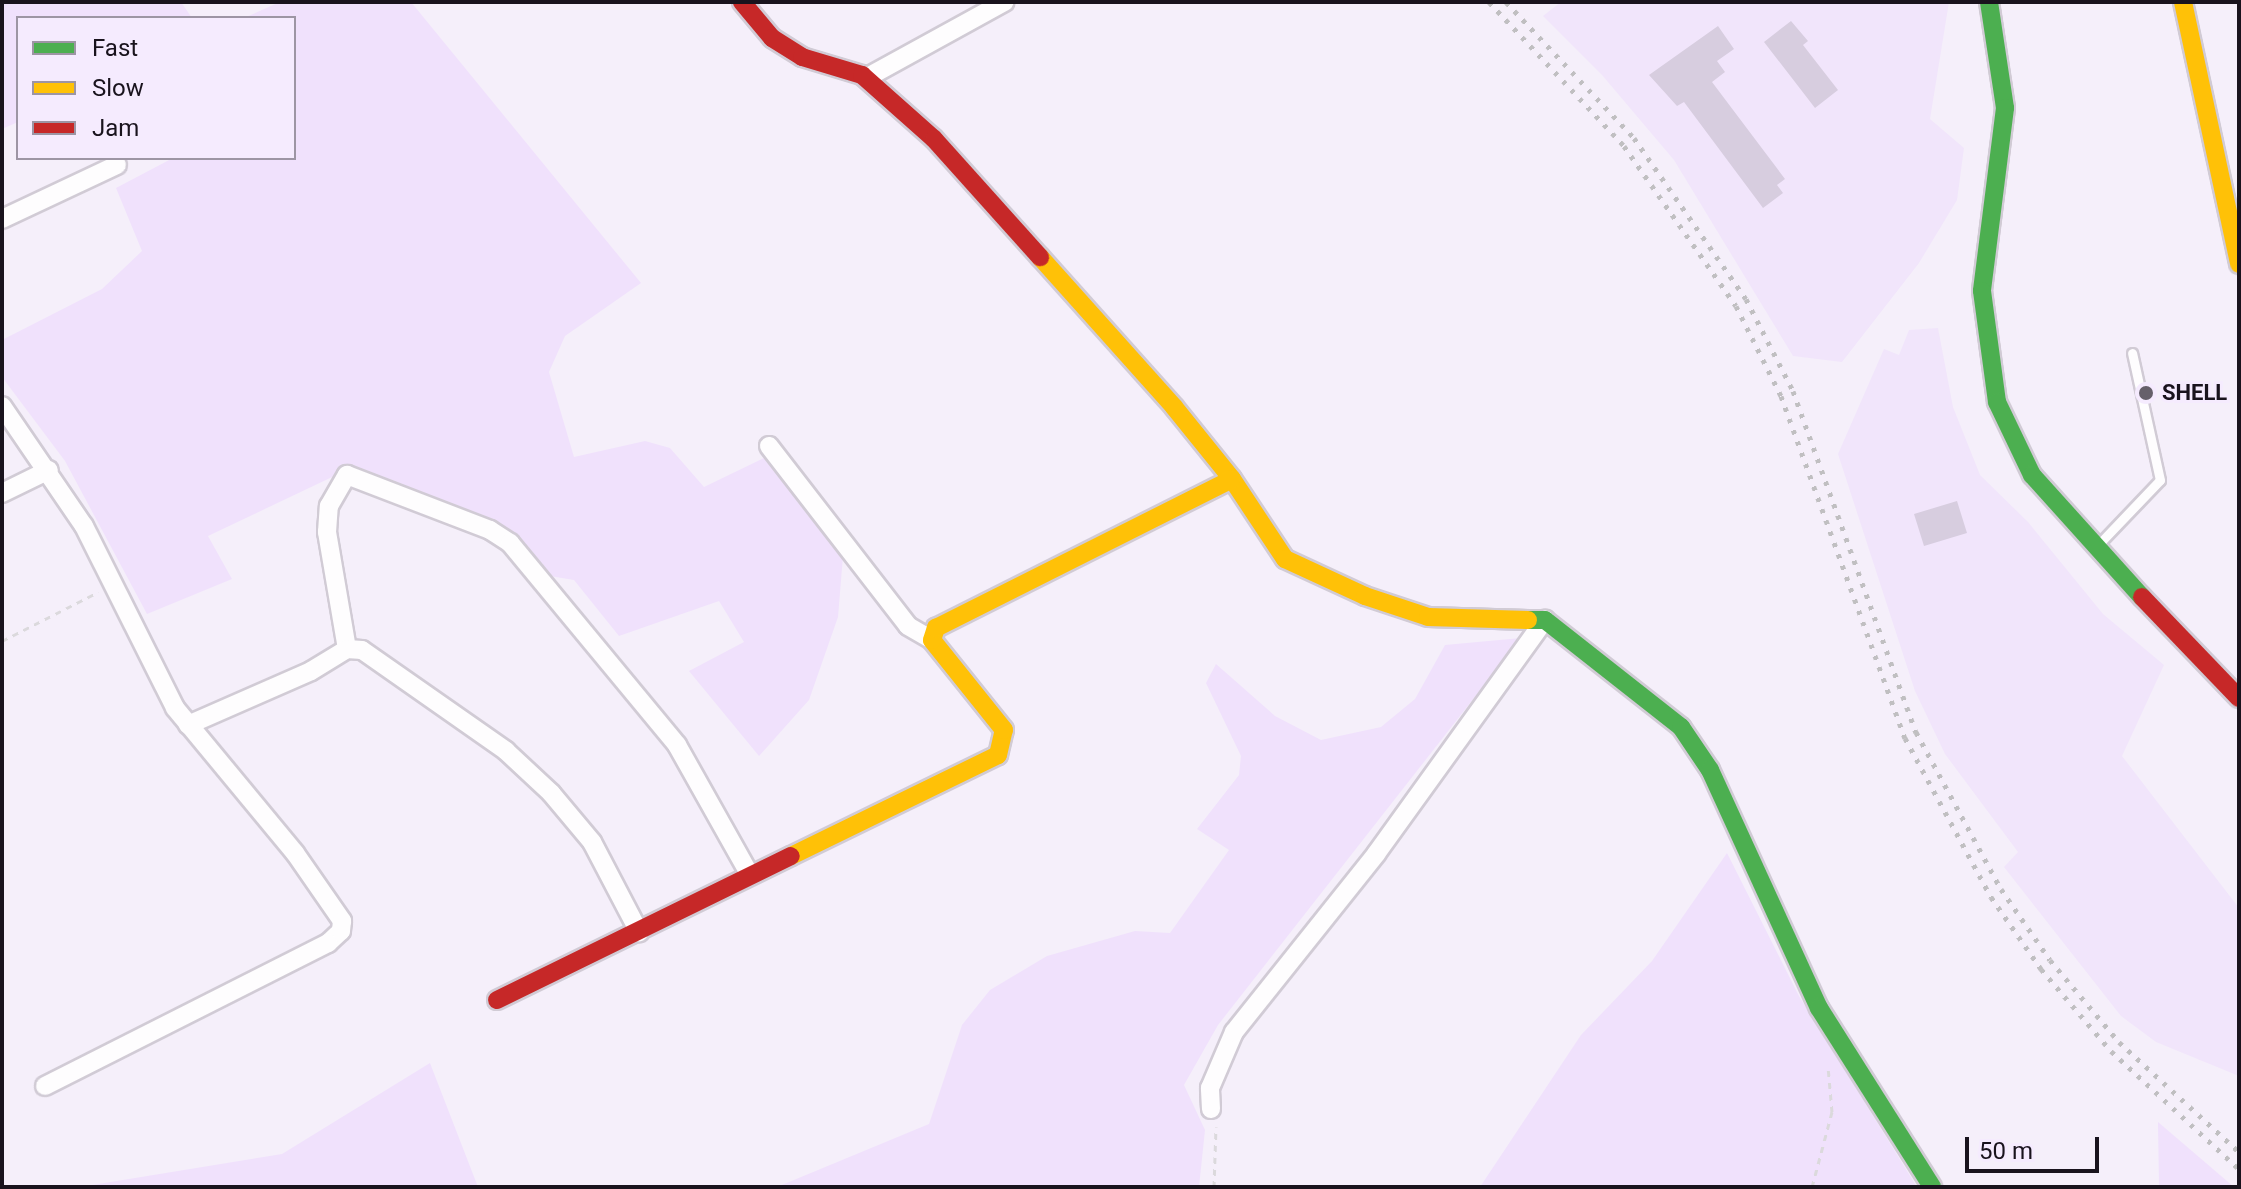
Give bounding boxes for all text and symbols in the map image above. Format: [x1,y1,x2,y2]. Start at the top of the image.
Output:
legend [16,16,296,160]
text: Fast [92,34,138,62]
text: Slow [92,74,144,102]
text: Jam [92,114,139,142]
place label: SHELL [2162,380,2227,406]
marker: SHELL [2137,384,2155,402]
scale bar [1969,1121,2103,1171]
text: 50 m [1979,1137,2033,1165]

